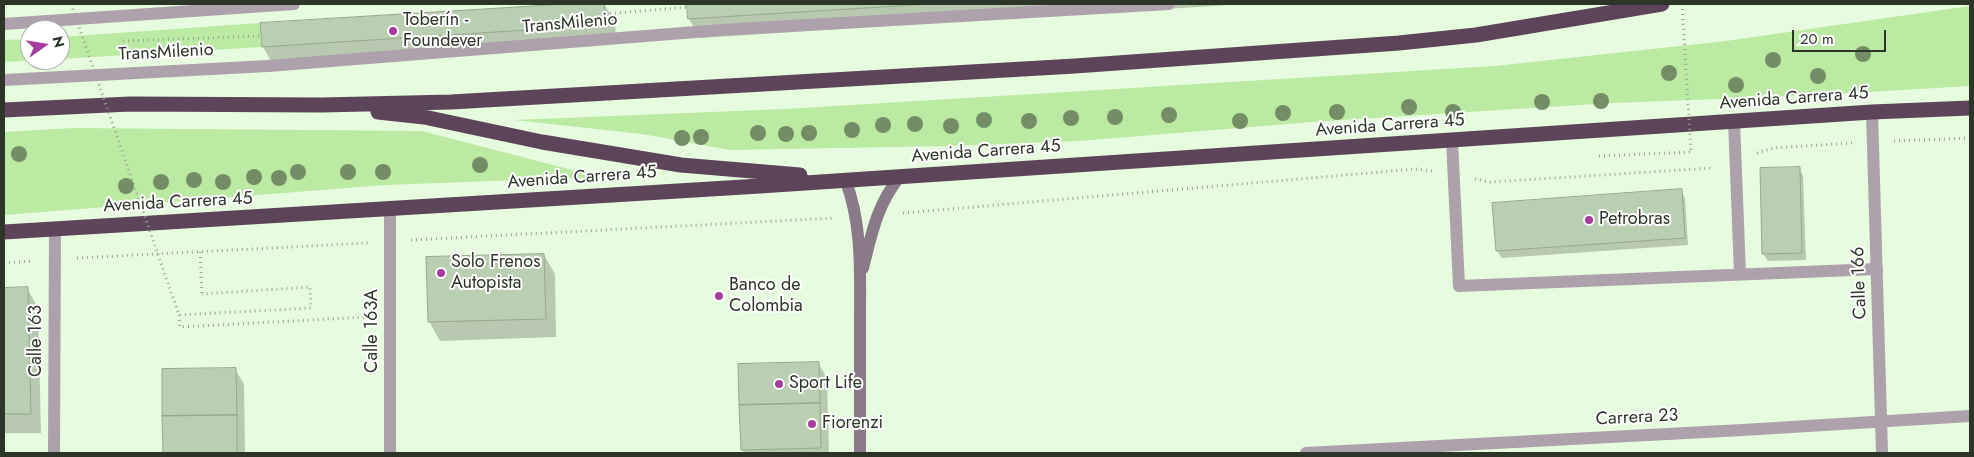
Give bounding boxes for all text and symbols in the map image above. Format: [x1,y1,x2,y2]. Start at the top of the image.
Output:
street label: TransMilenio [522,9,618,39]
place label: Toberín - Foundever [403,10,483,52]
north arrow [20,20,70,70]
scale bar [1794,20,1888,52]
marker: Toberín - Foundever [387,25,399,37]
text: 20 m [1800,28,1834,50]
text: N [48,34,70,50]
street label: TransMilenio [118,40,214,66]
street label: Avenida Carrera 45 [1719,83,1869,115]
street label: Avenida Carrera 45 [1315,110,1465,142]
street label: Avenida Carrera 45 [911,136,1061,168]
street label: Avenida Carrera 45 [507,162,657,194]
street label: Avenida Carrera 45 [103,188,253,218]
place label: Petrobras [1599,209,1670,231]
marker: Petrobras [1583,214,1595,226]
street label: Calle 166 [1848,246,1872,320]
place label: Solo Frenos Autopista [451,252,540,294]
marker: Solo Frenos Autopista [435,267,447,279]
place label: Banco de Colombia [729,275,803,318]
street label: Calle 163A [362,289,384,373]
marker: Banco de Colombia [713,290,725,302]
street label: Calle 163 [26,305,48,377]
place label: Sport Life [789,373,862,395]
marker: Sport Life [773,378,785,390]
street label: Carrera 23 [1595,405,1679,431]
place label: Fiorenzi [822,413,883,435]
marker: Fiorenzi [806,418,818,430]

